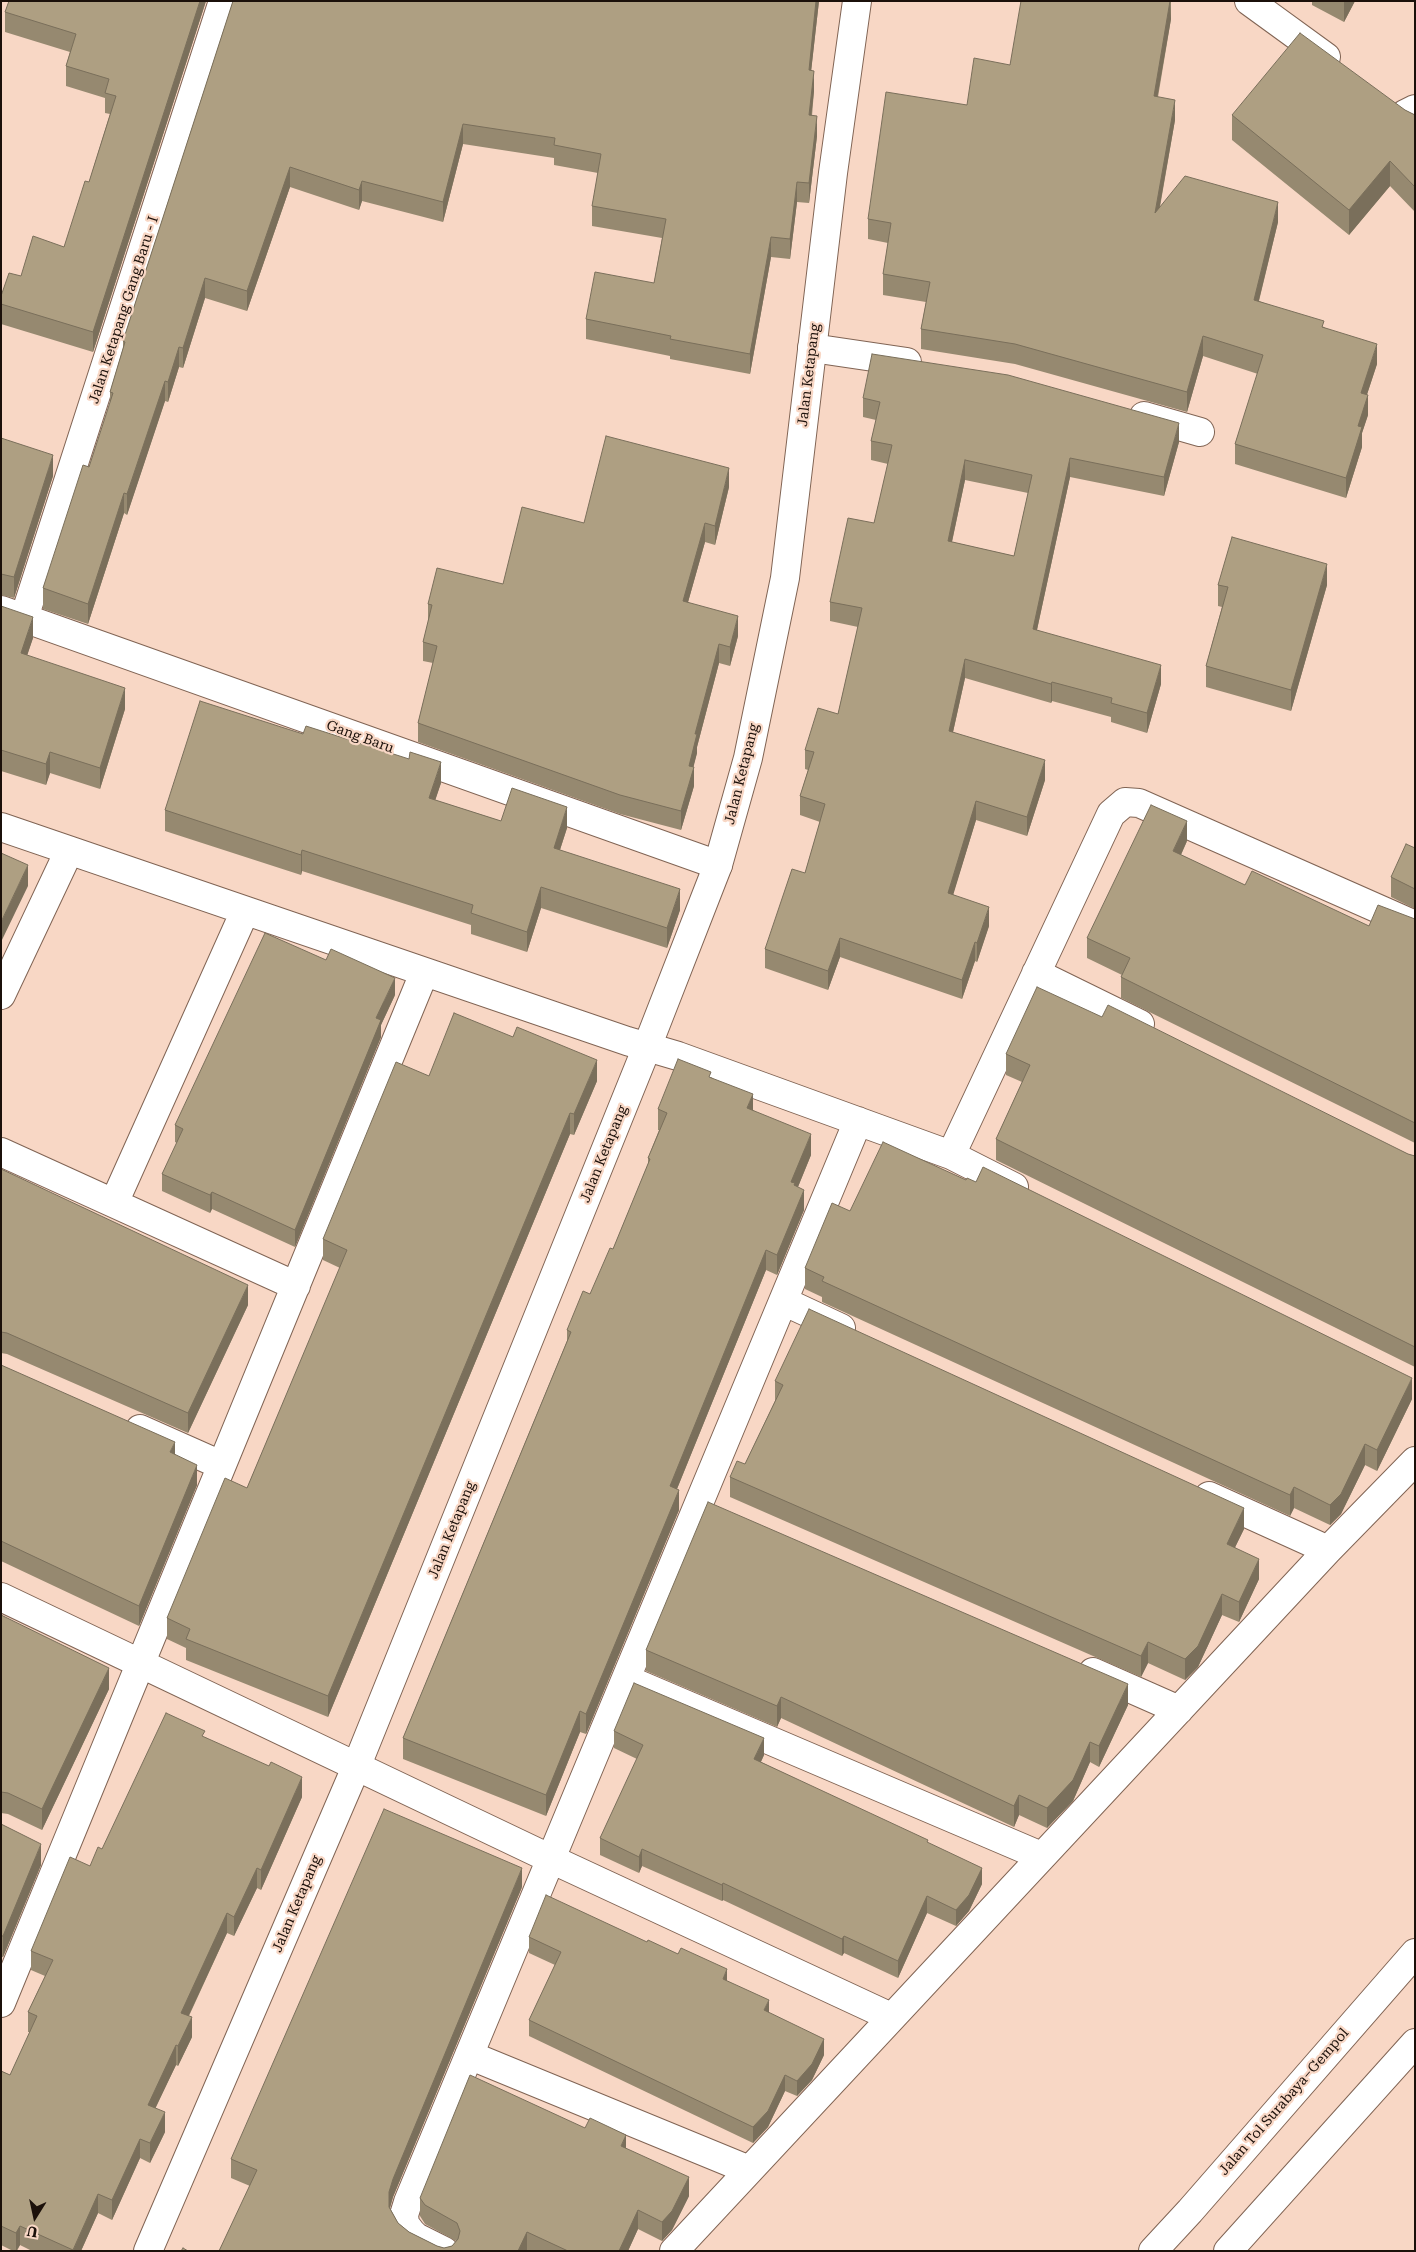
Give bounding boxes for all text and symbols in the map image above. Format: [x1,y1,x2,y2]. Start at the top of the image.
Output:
street label: Jalan Ketapang Gang Baru - I [86,214,162,406]
street label: Jalan Ketapang [794,323,824,427]
street label: Gang Baru [324,717,396,757]
street label: Jalan Ketapang [721,722,763,826]
street label: Jalan Ketapang [577,1103,631,1205]
street label: Jalan Ketapang [425,1479,479,1581]
street label: Jalan Ketapang [269,1853,325,1955]
street label: Jalan Tol Surabaya–Gempol [1216,2025,1352,2179]
north arrow [10,2192,60,2242]
text: U [26,2223,39,2241]

